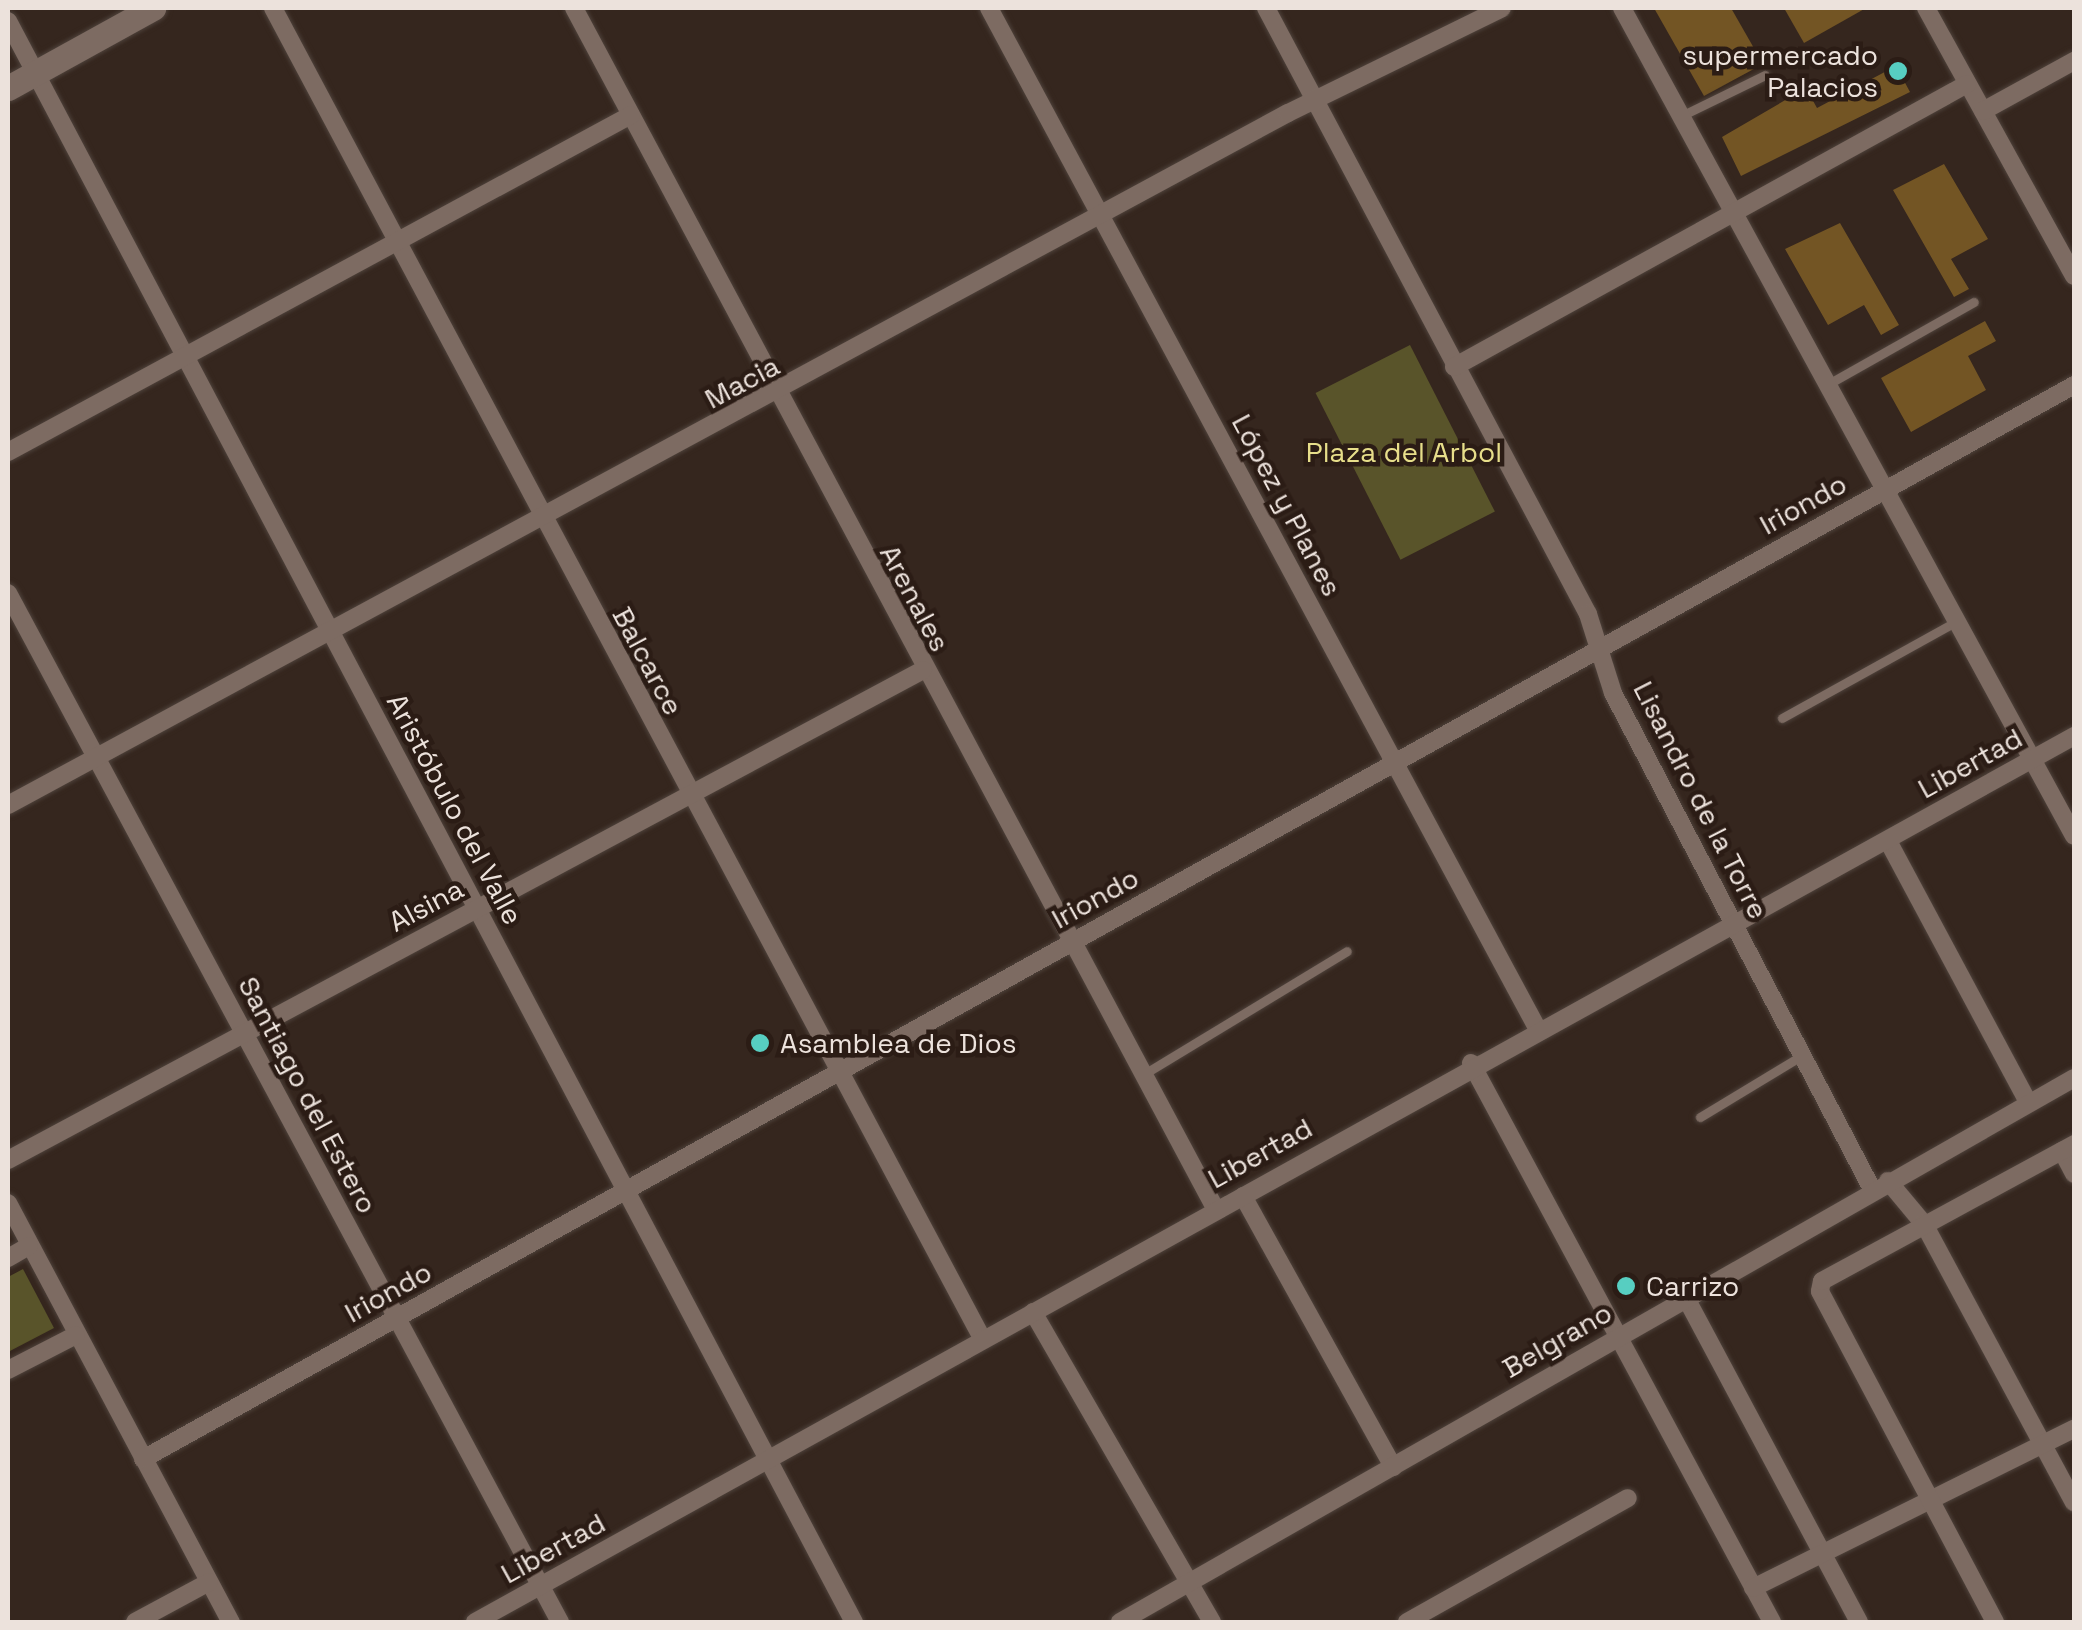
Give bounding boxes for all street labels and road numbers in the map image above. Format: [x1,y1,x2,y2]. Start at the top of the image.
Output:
street label: Macia [699,348,785,416]
street label: López y Planes [1225,408,1349,602]
street label: Iriondo [1754,467,1852,541]
street label: Arenales [873,539,957,657]
street label: Balcarce [606,601,690,721]
street label: Lisandro de la Torre [1626,675,1776,925]
street label: Aristóbulo del Valle [380,688,530,930]
street label: Libertad [1912,721,2028,805]
street label: Iriondo [1046,861,1144,935]
street label: Alsina [383,872,469,938]
street label: Santiago del Estero [231,971,385,1219]
street label: Libertad [1202,1111,1318,1195]
street label: Iriondo [339,1255,437,1329]
street label: Belgrano [1496,1295,1618,1385]
street label: Libertad [495,1506,611,1590]

